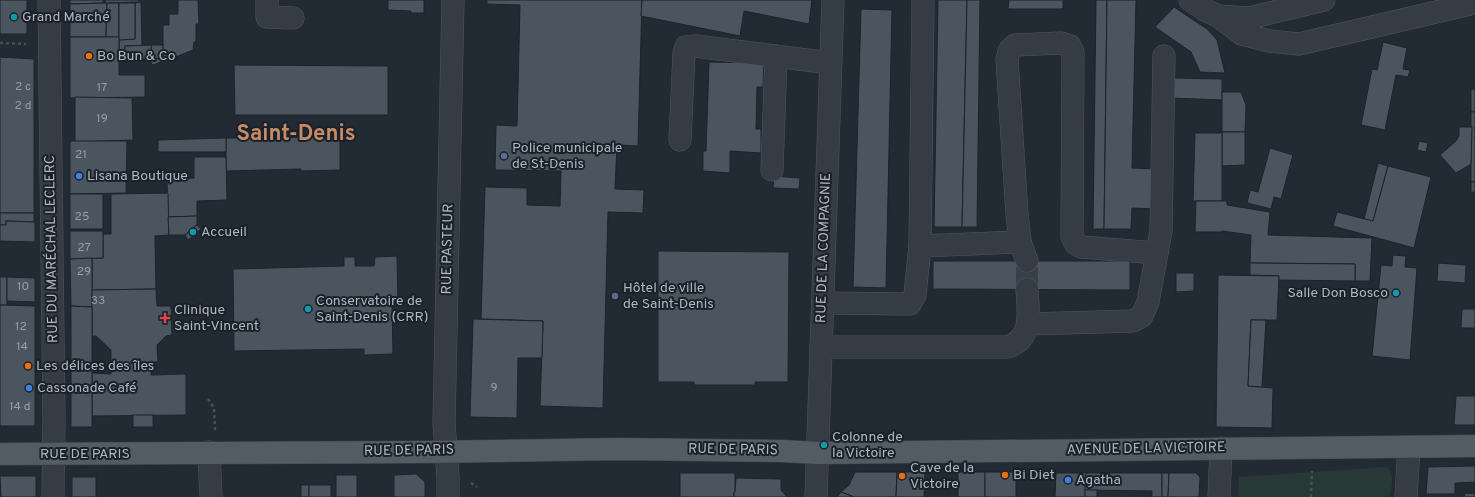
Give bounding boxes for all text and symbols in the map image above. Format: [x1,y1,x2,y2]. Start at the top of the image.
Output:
place label: Grand Marché [22,9,110,26]
marker: Grand Marché [9,12,19,22]
place label: Bo Bun & Co [97,48,176,65]
marker: Bo Bun & Co [84,51,94,61]
house number: 2 c [15,79,31,95]
house number: 17 [97,80,107,96]
house number: 2 d [15,98,31,114]
house number: 19 [96,111,108,127]
district label: Saint-Denis [237,121,356,148]
place label: Police municipale de St-Denis [512,140,622,173]
house number: 21 [75,147,87,163]
marker: Police municipale de St-Denis [499,151,509,161]
street label: RUE DU MARÉCHAL LECLERC [41,155,62,343]
place label: Lisana Boutique [87,168,188,185]
marker: Lisana Boutique [74,171,84,181]
street label: RUE DE LA COMPAGNIE [813,173,835,323]
street label: RUE PASTEUR [439,204,457,294]
house number: 25 [75,209,89,225]
place label: Accueil [201,224,247,241]
marker: Accueil [188,227,198,237]
house number: 27 [77,240,91,256]
house number: 29 [77,264,91,280]
house number: 10 [17,279,29,295]
place label: Hôtel de ville de Saint-Denis [623,280,714,313]
place label: Salle Don Bosco [1287,285,1388,302]
marker: Salle Don Bosco [1391,288,1401,298]
marker: Hôtel de ville de Saint-Denis [610,291,620,301]
house number: 33 [91,293,105,309]
place label: Conservatoire de Saint-Denis (CRR) [316,293,429,326]
place label: Clinique Saint-Vincent [174,302,259,335]
marker: Conservatoire de Saint-Denis (CRR) [303,304,313,314]
marker: Clinique Saint-Vincent [159,312,171,324]
house number: 12 [15,319,27,335]
house number: 14 [16,339,28,355]
place label: Les délices des îles [36,358,154,375]
marker: Les délices des îles [23,361,33,371]
place label: Cassonade Café [37,380,137,397]
house number: 9 [490,380,498,396]
marker: Cassonade Café [24,383,34,393]
house number: 14 d [9,399,31,415]
place label: Colonne de la Victoire [832,429,903,462]
street label: AVENUE DE LA VICTOIRE [1066,439,1226,459]
marker: Colonne de la Victoire [819,440,829,450]
street label: RUE DE PARIS [688,441,778,459]
street label: RUE DE PARIS [364,442,454,460]
street label: RUE DE PARIS [40,446,130,463]
place label: Cave de la Victoire [910,460,974,493]
place label: Bi Diet [1013,467,1055,484]
marker: Bi Diet [1000,470,1010,480]
marker: Cave de la Victoire [897,471,907,481]
place label: Agatha [1076,472,1121,489]
marker: Agatha [1063,475,1073,485]

